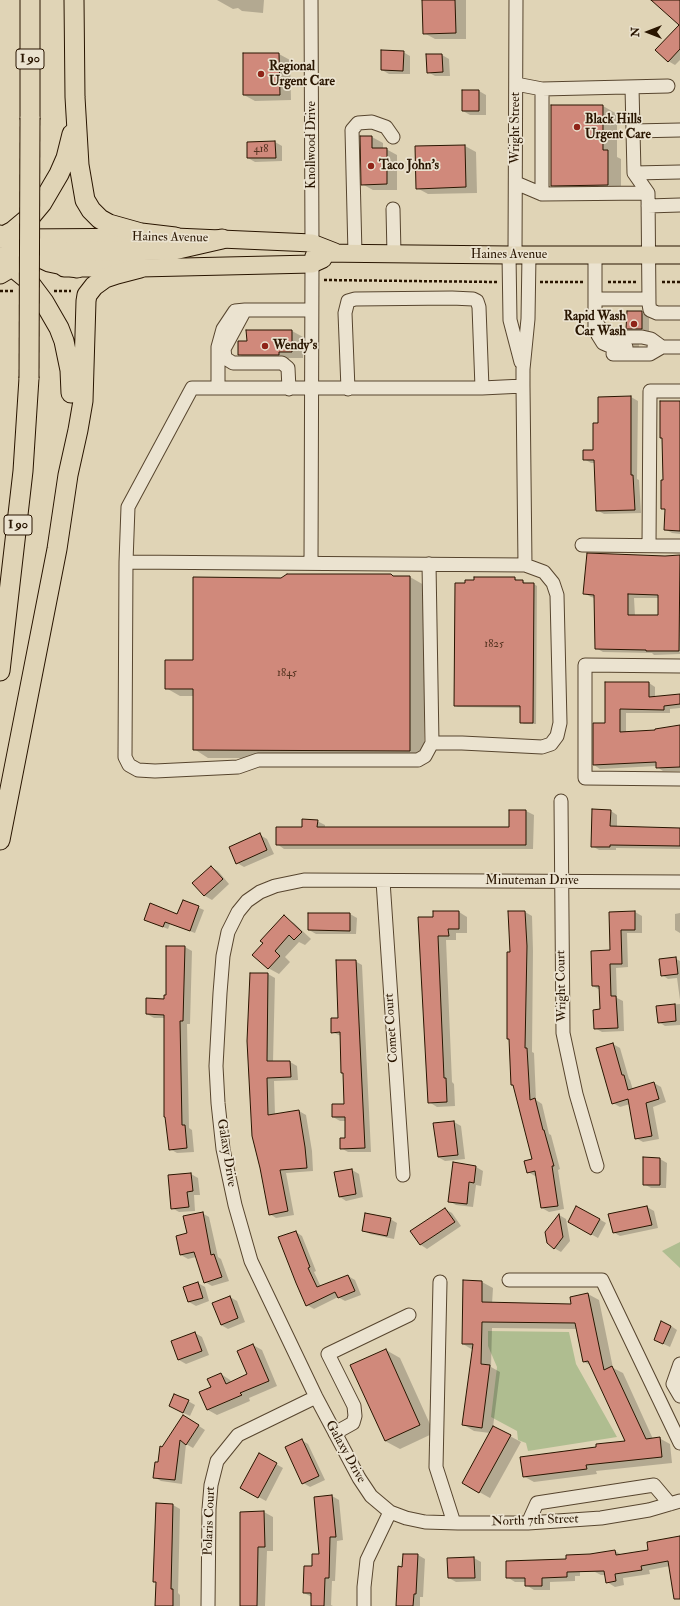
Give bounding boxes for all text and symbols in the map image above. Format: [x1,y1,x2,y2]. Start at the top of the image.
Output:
north arrow [628,12,668,52]
text: N [629,27,642,37]
road number: I 90 [16,49,44,69]
place label: Regional Urgent Care [269,59,335,90]
marker: Regional Urgent Care [256,69,266,79]
street label: Wright Street [508,92,524,164]
street label: Knollwood Drive [304,101,320,189]
place label: Black Hills Urgent Care [585,112,651,143]
marker: Black Hills Urgent Care [572,122,582,132]
house number: 418 [253,143,269,157]
place label: Taco John's [379,158,439,174]
marker: Taco John's [366,161,376,171]
street label: Haines Avenue [132,230,208,246]
street label: Haines Avenue [471,247,547,263]
place label: Rapid Wash Car Wash [564,309,626,340]
marker: Rapid Wash Car Wash [629,319,639,329]
place label: Wendy's [273,338,317,354]
marker: Wendy's [260,341,270,351]
road number: I 90 [4,515,32,535]
house number: 1825 [484,638,504,652]
house number: 1845 [277,667,297,681]
street label: Minuteman Drive [485,873,579,889]
street label: Wright Court [554,950,570,1022]
street label: Comet Court [382,993,402,1063]
street label: Galaxy Drive [213,1118,239,1188]
street label: Galaxy Drive [321,1418,369,1486]
street label: Polaris Court [201,1486,219,1556]
street label: North 7th Street [491,1512,579,1530]

